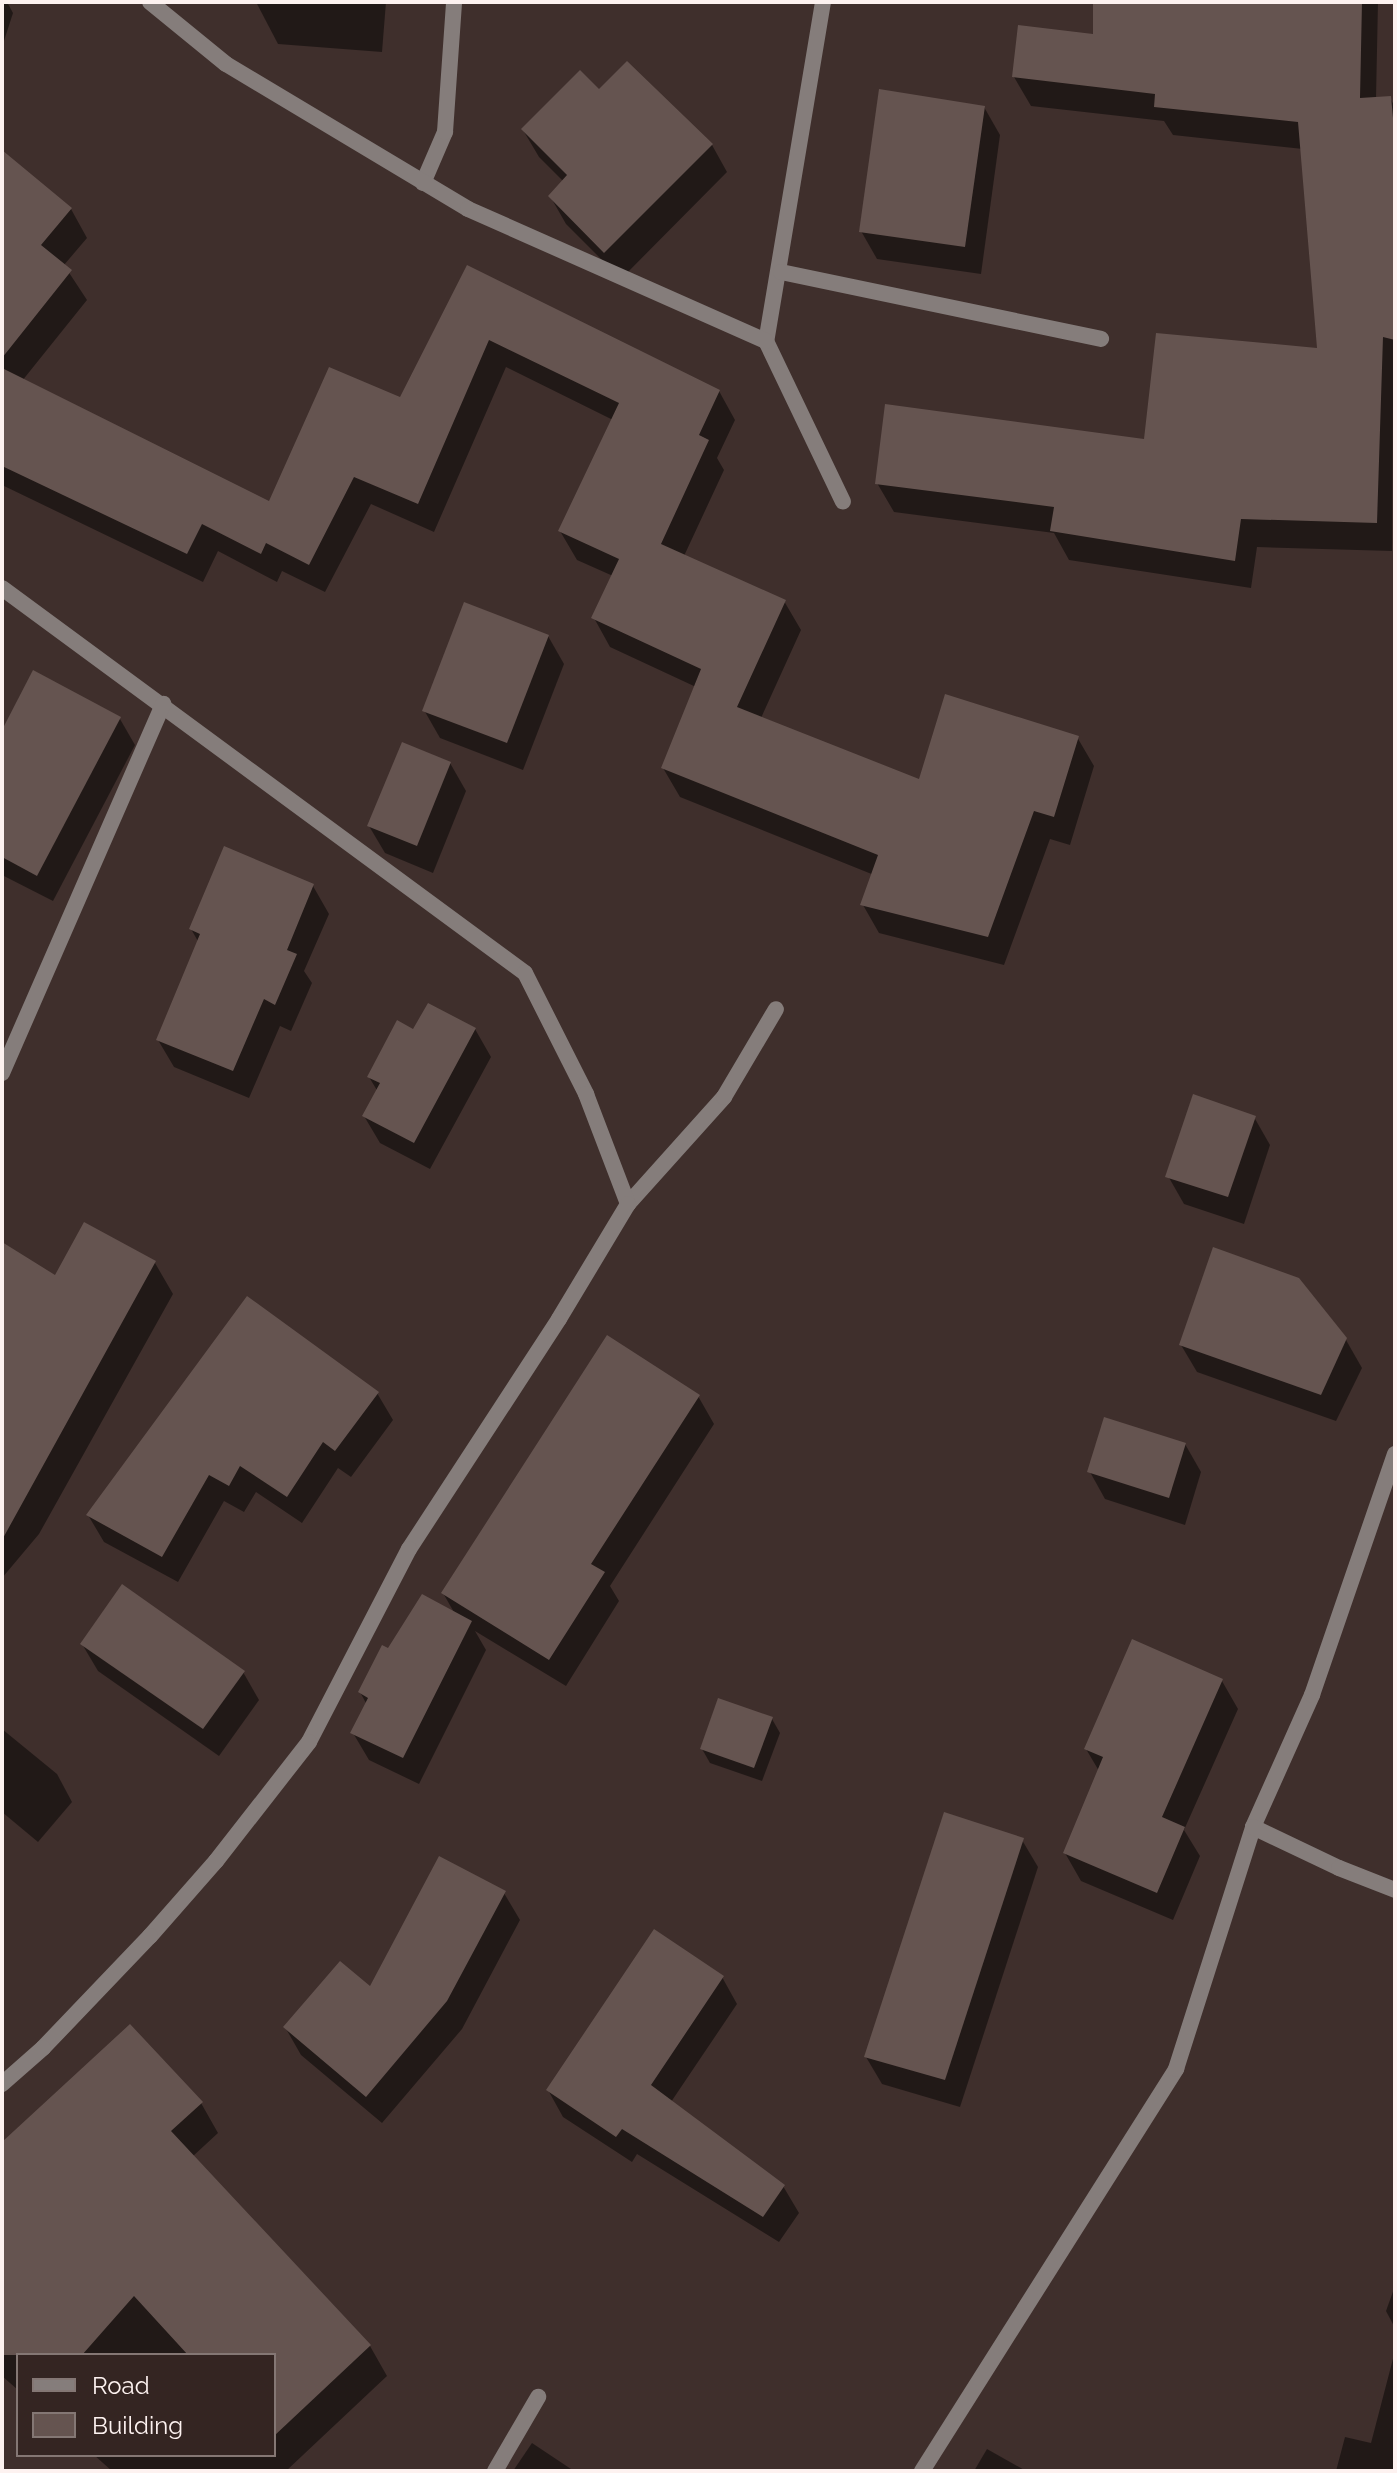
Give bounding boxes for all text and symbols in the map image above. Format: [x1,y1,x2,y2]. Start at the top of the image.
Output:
legend [16,2353,276,2457]
text: Road [92,2371,150,2400]
text: Building [92,2411,183,2440]

